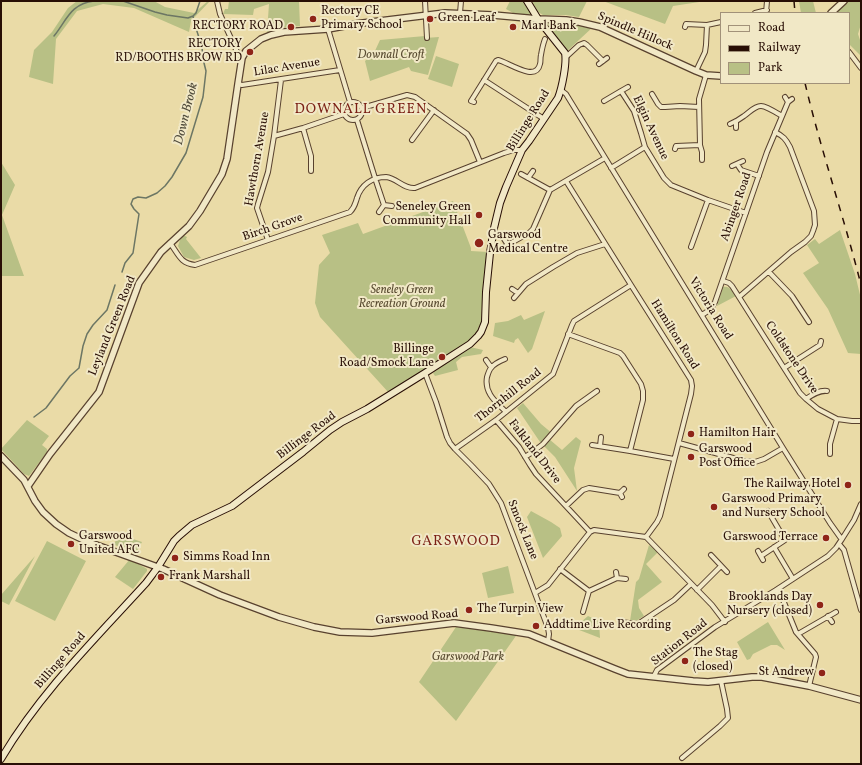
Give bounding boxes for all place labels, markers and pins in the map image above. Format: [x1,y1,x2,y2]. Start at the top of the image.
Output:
place label: Rectory CE Primary School [321,5,402,33]
place label: Green Leaf [438,12,495,26]
marker: Rectory CE Primary School [308,14,318,24]
marker: Green Leaf [425,14,435,24]
place label: RECTORY ROAD [193,20,283,34]
place label: Marl Bank [521,20,576,34]
marker: RECTORY ROAD [286,22,296,32]
marker: Marl Bank [508,22,518,32]
place label: RECTORY RD/BOOTHS BROW RD [115,38,242,66]
marker: RECTORY RD/BOOTHS BROW RD [245,47,255,57]
place label: Seneley Green Community Hall [383,201,471,229]
marker: Seneley Green Community Hall [474,210,484,220]
place label: Garswood Medical Centre [488,229,568,257]
marker: Garswood Medical Centre [473,237,485,249]
place label: Billinge Road/Smock Lane [339,343,434,371]
marker: Billinge Road/Smock Lane [437,352,447,362]
place label: Hamilton Hair [699,427,776,441]
marker: Hamilton Hair [686,429,696,439]
place label: Garswood Post Office [699,443,755,471]
marker: Garswood Post Office [686,452,696,462]
place label: The Railway Hotel [744,478,840,492]
marker: The Railway Hotel [843,480,853,490]
place label: Garswood Primary and Nursery School [722,493,825,521]
marker: Garswood Primary and Nursery School [709,502,719,512]
place label: Garswood United AFC [79,530,140,558]
place label: Garswood Terrace [723,531,818,545]
marker: Garswood Terrace [821,533,831,543]
marker: Garswood United AFC [66,539,76,549]
place label: Simms Road Inn [183,551,270,565]
marker: Simms Road Inn [170,553,180,563]
place label: Frank Marshall [169,570,250,584]
marker: Frank Marshall [156,572,166,582]
place label: Brooklands Day Nursery (closed) [727,591,812,619]
marker: Brooklands Day Nursery (closed) [815,600,825,610]
place label: The Turpin View [477,603,563,617]
marker: The Turpin View [464,605,474,615]
place label: Addtime Live Recording [544,619,671,633]
marker: Addtime Live Recording [531,621,541,631]
place label: The Stag (closed) [693,647,738,675]
marker: The Stag (closed) [680,656,690,666]
place label: St Andrew [759,666,814,680]
marker: St Andrew [817,668,827,678]

